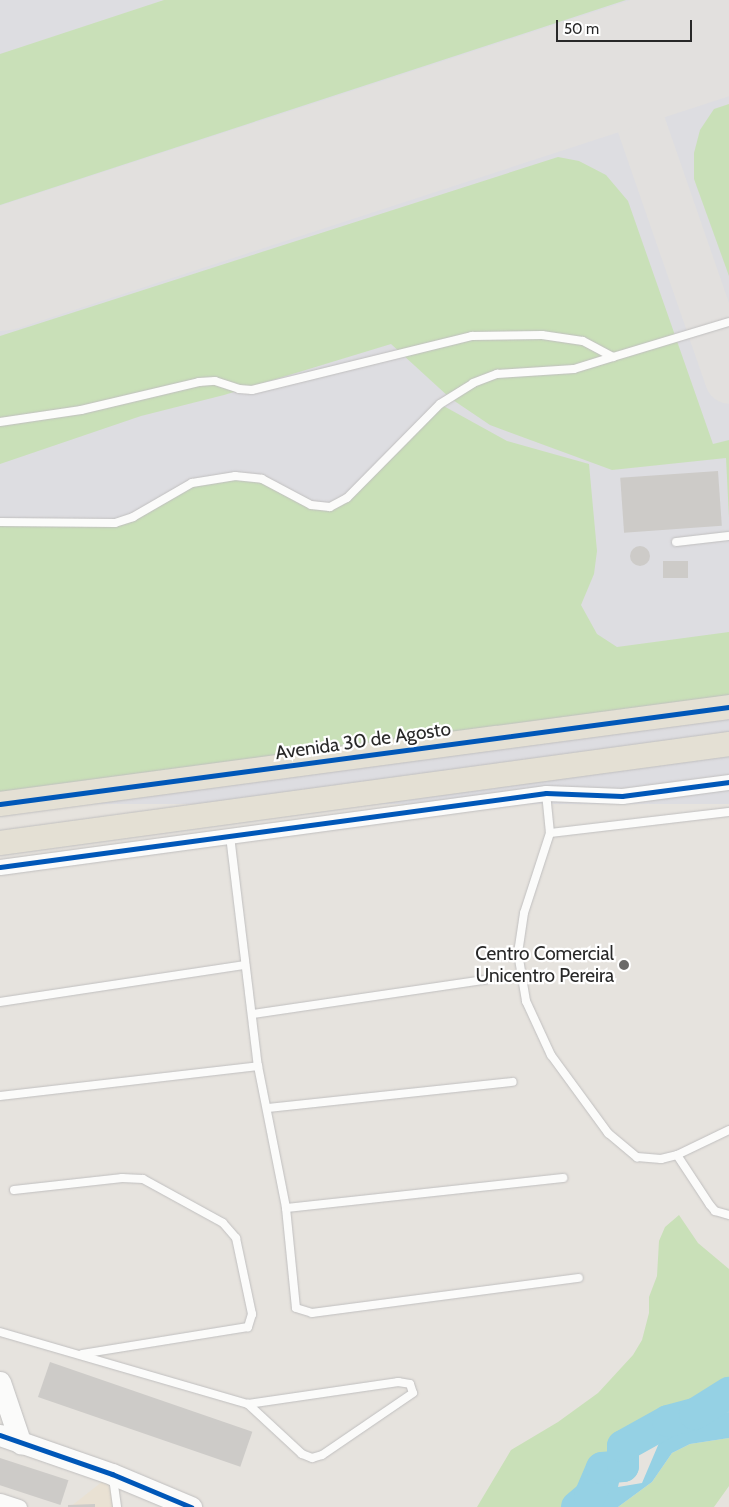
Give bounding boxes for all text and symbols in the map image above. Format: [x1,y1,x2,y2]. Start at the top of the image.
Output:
scale bar [559,10,695,42]
text: 50 m [564,20,599,38]
street label: Avenida 30 de Agosto [274,717,452,765]
place label: Centro Comercial Unicentro Pereira [475,943,614,987]
marker: Centro Comercial Unicentro Pereira [618,959,630,971]

